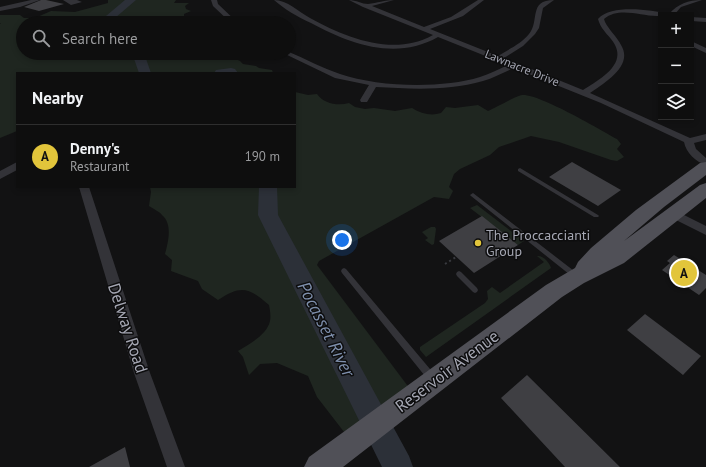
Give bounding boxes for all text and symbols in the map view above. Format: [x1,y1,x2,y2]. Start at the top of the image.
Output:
map controls [658,12,694,120]
button: + [658,12,694,48]
search box [16,16,296,60]
icon: search [30,27,52,49]
text: Search here [62,29,138,48]
street label: Lawnacre Drive [483,46,562,89]
button: − [658,48,694,84]
button: layers [658,84,694,120]
text: Nearby [32,87,83,109]
text: Denny's [70,139,120,158]
text: A [41,148,49,165]
text: 190 m [245,148,280,165]
text: Restaurant [70,158,129,175]
place label: The Proccaccianti Group [486,226,590,260]
your location [332,230,352,250]
marker: The Proccaccianti Group [473,238,483,248]
pin: A [671,258,697,288]
water label: Pocasset River [293,277,361,381]
street label: Delway Road [103,280,153,376]
street label: Reservoir Avenue [391,325,503,417]

